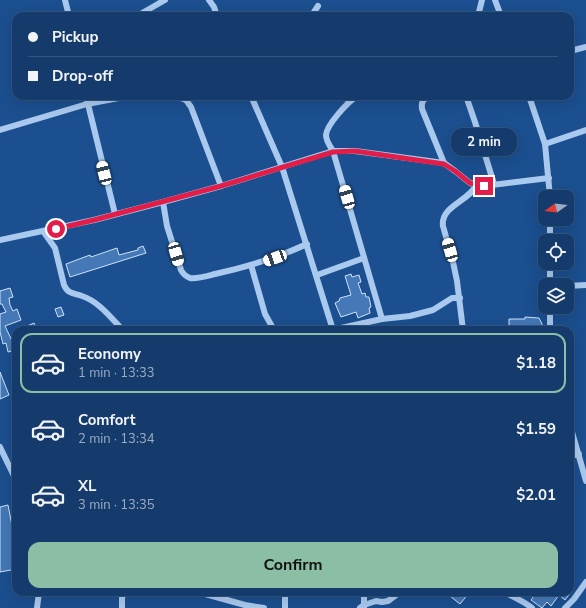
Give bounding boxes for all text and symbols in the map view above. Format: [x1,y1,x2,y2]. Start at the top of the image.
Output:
text: Pickup [52,27,98,47]
text: Drop-off [52,66,113,86]
callout: 2 min [451,128,517,156]
text: 2 min [467,133,501,151]
car [95,160,113,186]
route end [475,177,493,195]
car [338,184,356,210]
north arrow [538,190,574,226]
map controls [538,190,574,314]
route start [47,220,65,238]
button: locate [538,234,574,270]
car [441,237,459,263]
car [167,241,185,267]
car [262,248,288,268]
button: layers [538,278,574,314]
text: Economy [78,344,141,364]
icon: car [30,345,66,381]
text: $1.18 [516,353,556,373]
text: 1 min · 13:33 [78,364,154,382]
text: Comfort [78,410,135,430]
icon: car [30,411,66,447]
text: $1.59 [516,419,556,439]
text: 2 min · 13:34 [78,430,154,448]
text: XL [78,476,97,496]
icon: car [30,477,66,513]
text: $2.01 [516,485,556,505]
text: 3 min · 13:35 [78,496,154,514]
button: Confirm [28,542,558,588]

